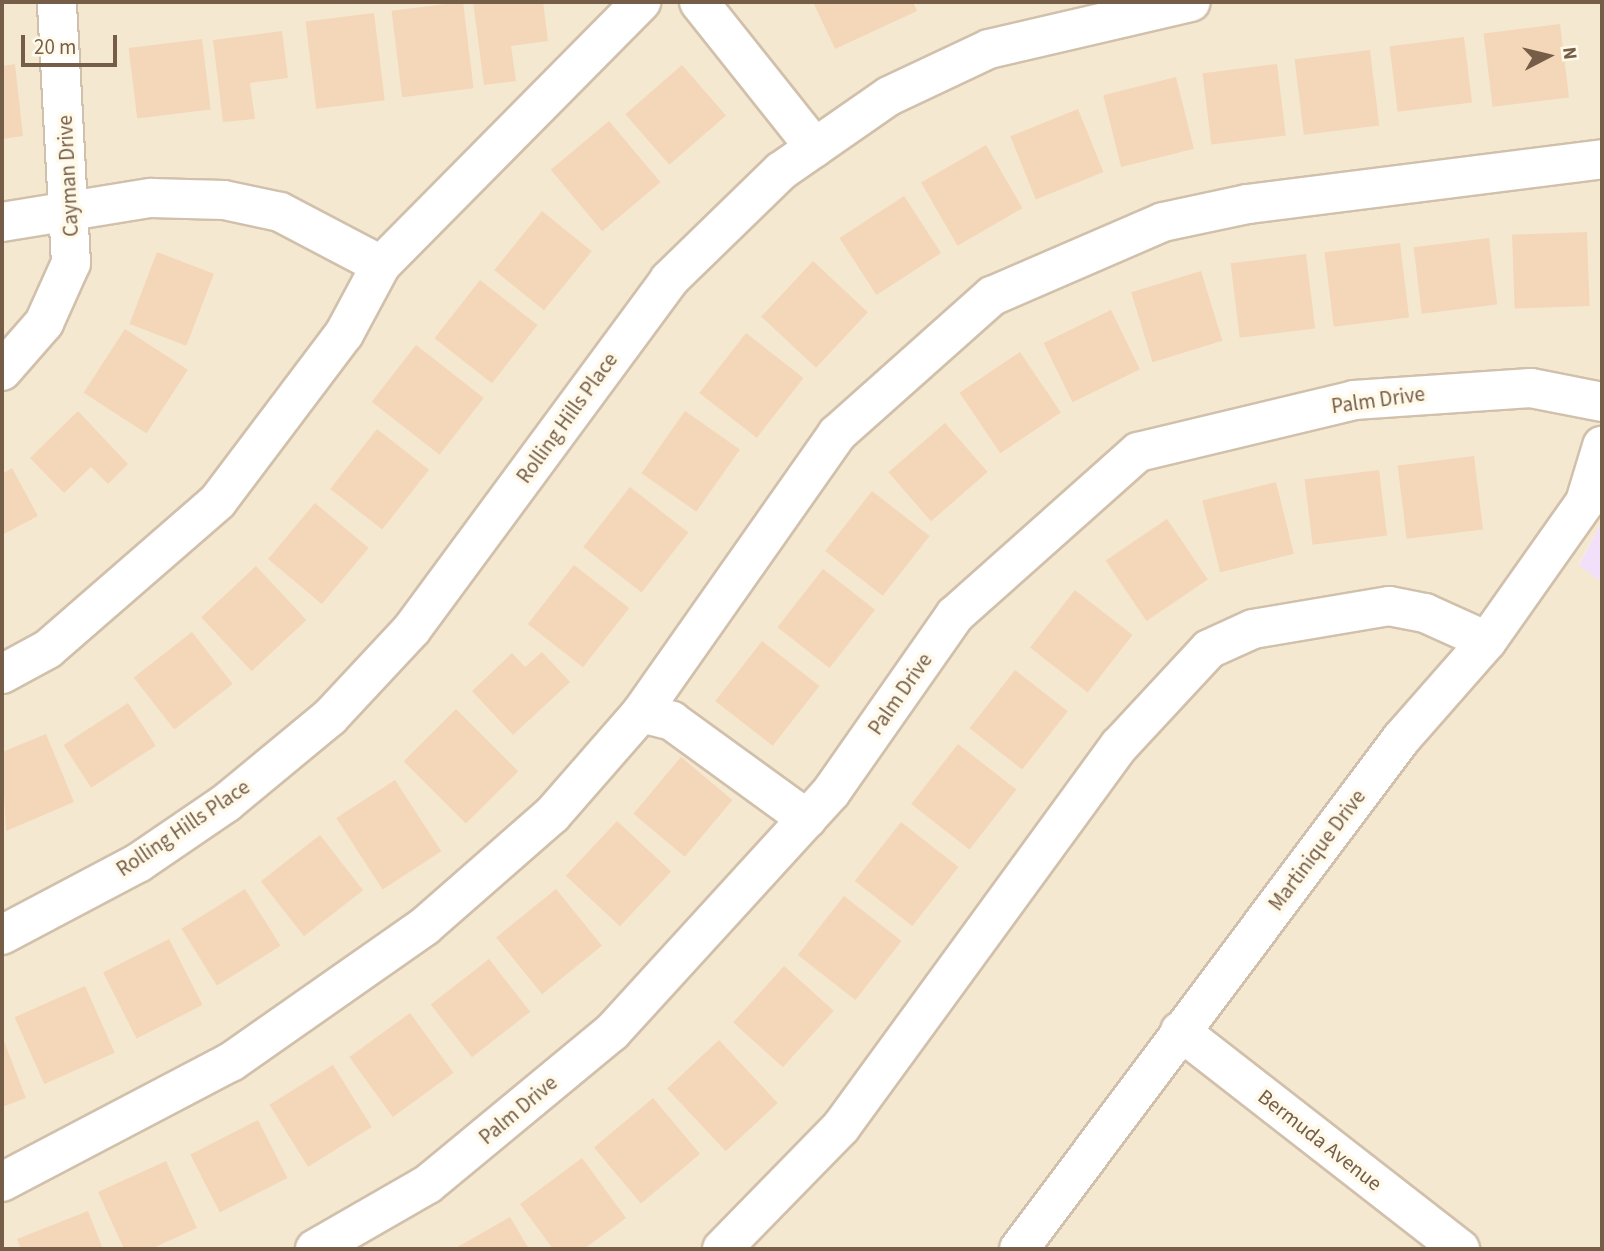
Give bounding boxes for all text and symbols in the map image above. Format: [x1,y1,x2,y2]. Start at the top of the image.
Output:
scale bar [24,21,121,65]
north arrow [1513,21,1583,91]
text: 20 m [34,32,76,62]
text: N [1555,45,1584,61]
street label: Cayman Drive [52,115,84,237]
street label: Rolling Hills Place [511,348,623,488]
street label: Palm Drive [1330,381,1426,419]
street label: Palm Drive [863,648,937,740]
street label: Rolling Hills Place [112,774,254,882]
street label: Martinique Drive [1263,784,1371,916]
street label: Palm Drive [474,1070,562,1150]
street label: Bermuda Avenue [1253,1084,1387,1196]

